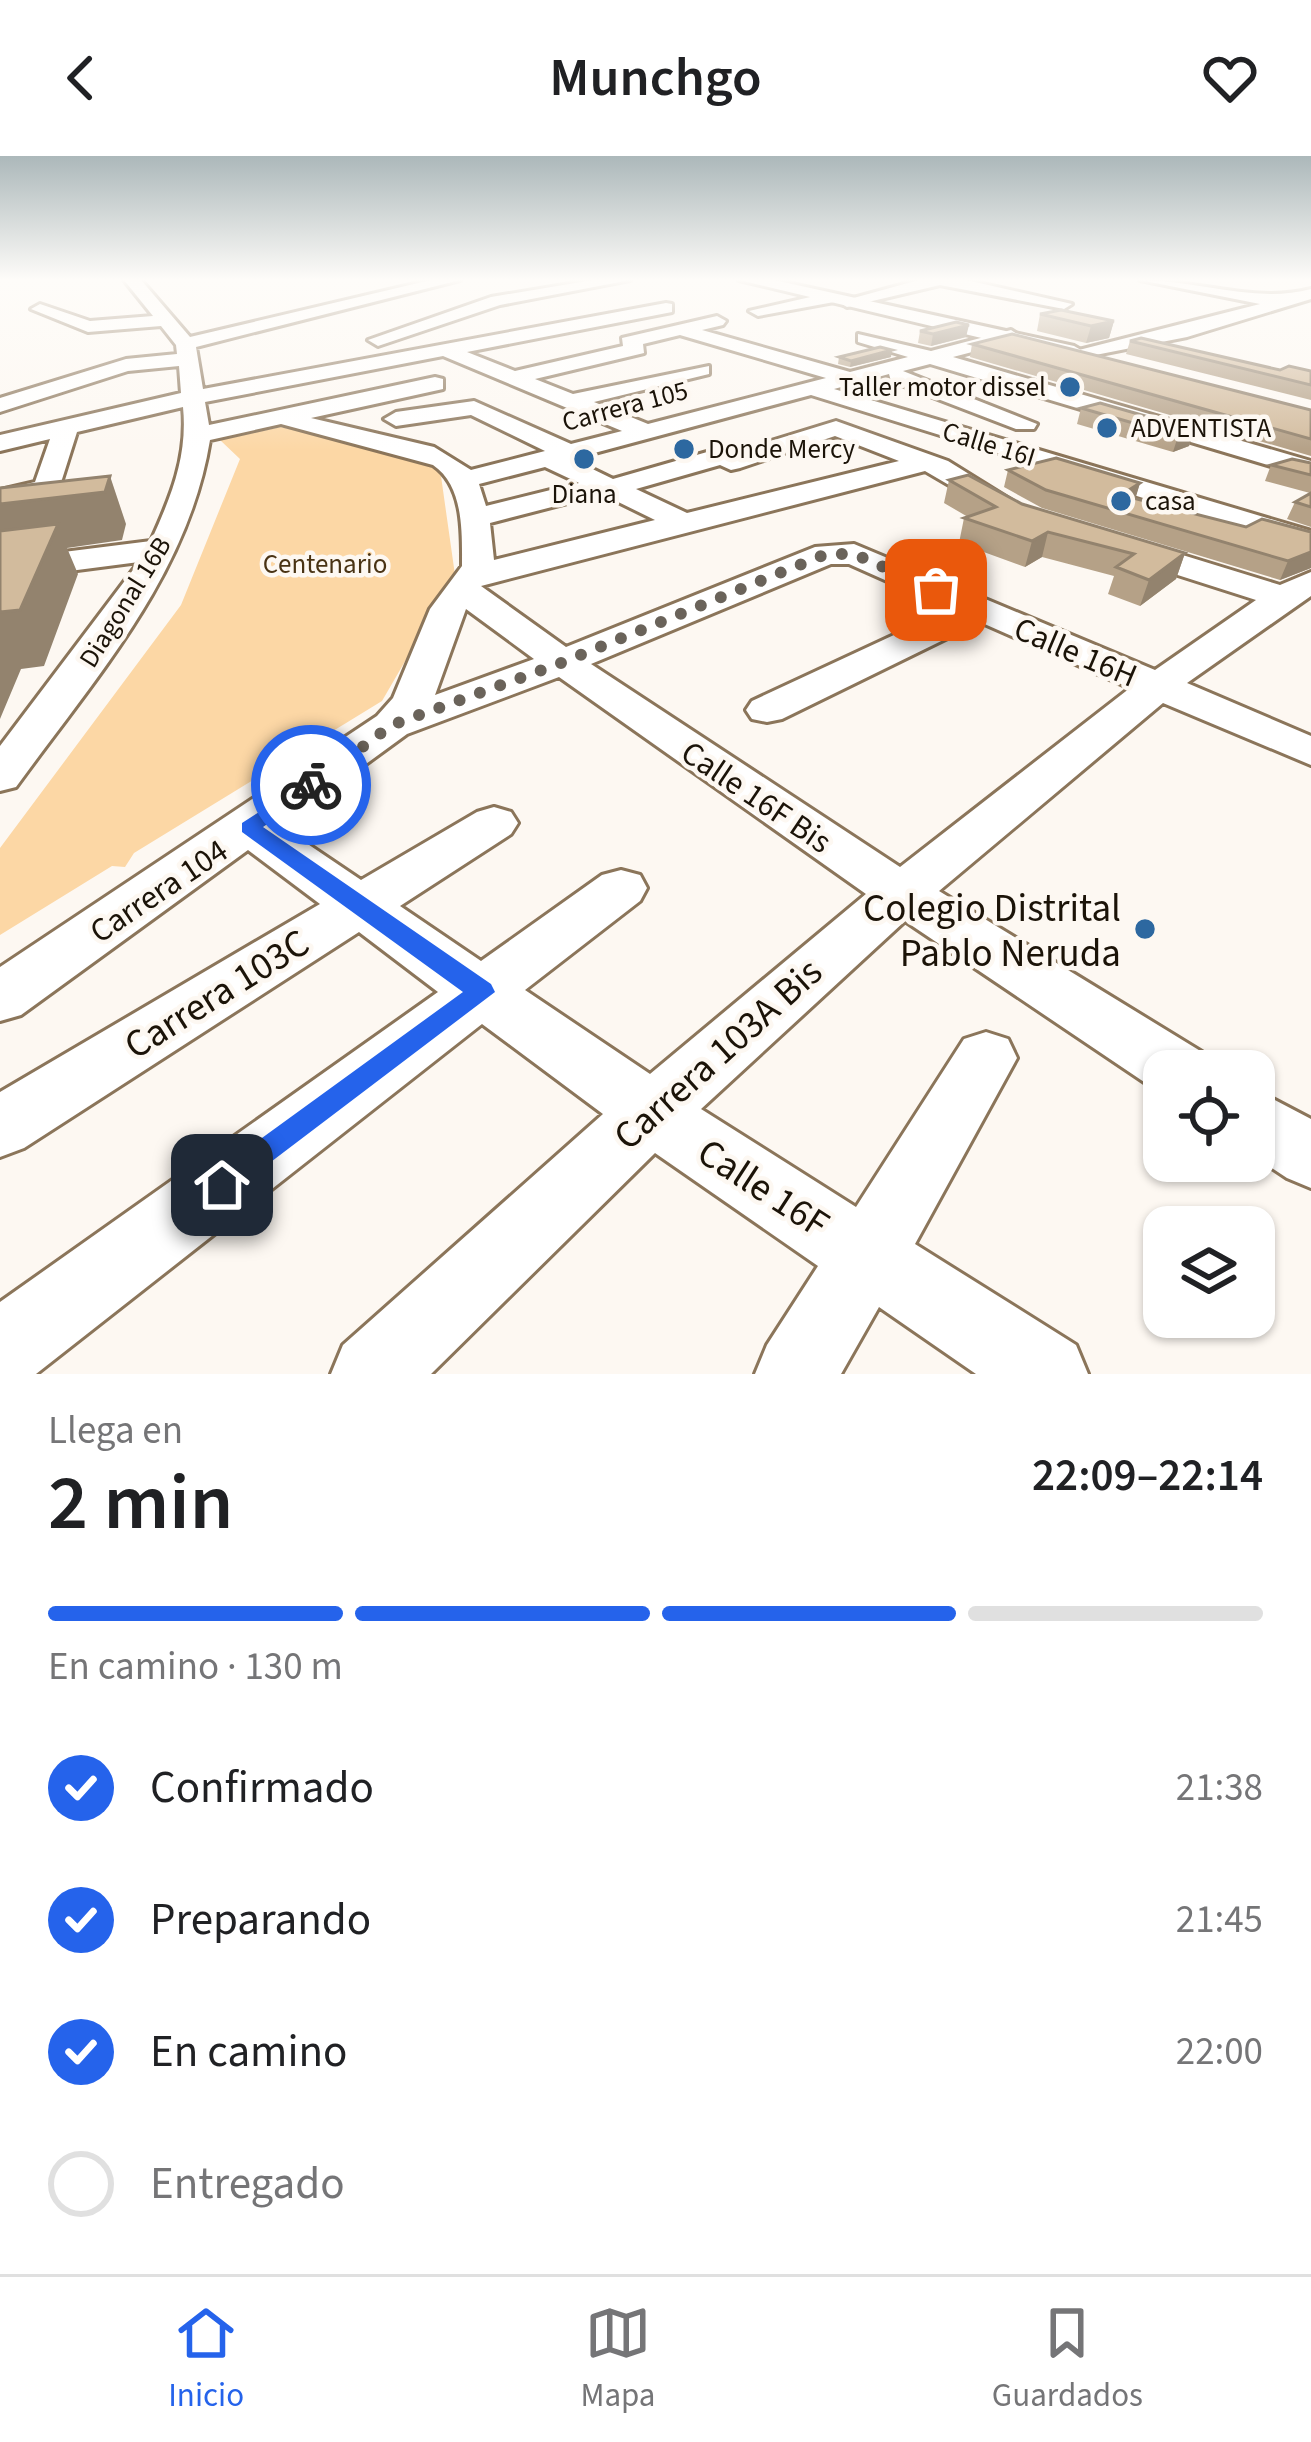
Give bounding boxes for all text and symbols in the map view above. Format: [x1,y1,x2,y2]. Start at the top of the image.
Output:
text: Munchgo [549,40,762,117]
icon: back [48,45,114,111]
icon: heart [1197,45,1263,111]
place label: Taller motor dissel [839,368,1046,407]
street label: Carrera 105 [558,371,692,442]
marker: Taller motor dissel [1057,374,1083,400]
place label: ADVENTISTA [1131,409,1271,448]
street label: Calle 16I [937,412,1040,477]
marker: ADVENTISTA [1094,415,1120,441]
place label: Donde Mercy [708,430,855,469]
marker: Donde Mercy [671,436,697,462]
marker: Diana [571,446,597,472]
place label: Diana [551,475,617,514]
place label: casa [1145,482,1196,521]
marker: casa [1108,488,1134,514]
street label: Diagonal 16B [70,529,181,675]
pin [885,539,987,641]
park label: Centenario [263,545,387,584]
icon: bag [903,557,969,623]
street label: Calle 16H [1007,605,1144,699]
courier [251,725,371,845]
street label: Calle 16F Bis [672,730,841,865]
icon: bike [278,752,344,818]
street label: Carrera 104 [80,828,237,955]
place label: Colegio Distrital Pablo Neruda [863,881,1121,982]
street label: Carrera 103C [114,916,320,1074]
marker: Colegio Distrital Pablo Neruda [1132,916,1158,942]
street label: Carrera 103A Bis [602,945,835,1164]
map controls [1143,1050,1275,1338]
button: locate [1143,1050,1275,1182]
street label: Calle 16F [686,1125,840,1252]
pin [171,1134,273,1236]
icon: home [189,1152,255,1218]
button: layers [1143,1206,1275,1338]
text: Llega en [48,1403,183,1459]
text: 22:09–22:14 [1032,1444,1263,1508]
text: 2 min [48,1448,233,1559]
text: En camino · 130 m [48,1639,343,1695]
icon: check [48,1755,114,1821]
text: Confirmado [150,1756,374,1820]
text: 21:38 [1176,1760,1263,1816]
icon: check [48,1887,114,1953]
text: Preparando [150,1888,371,1952]
text: 21:45 [1176,1892,1263,1948]
icon: check [48,2019,114,2085]
text: En camino [150,2020,347,2084]
text: 22:00 [1176,2024,1263,2080]
text: Entregado [150,2152,345,2216]
tab: Inicio [168,2300,244,2419]
tab: Mapa [580,2300,656,2419]
tab: Guardados [992,2300,1143,2419]

